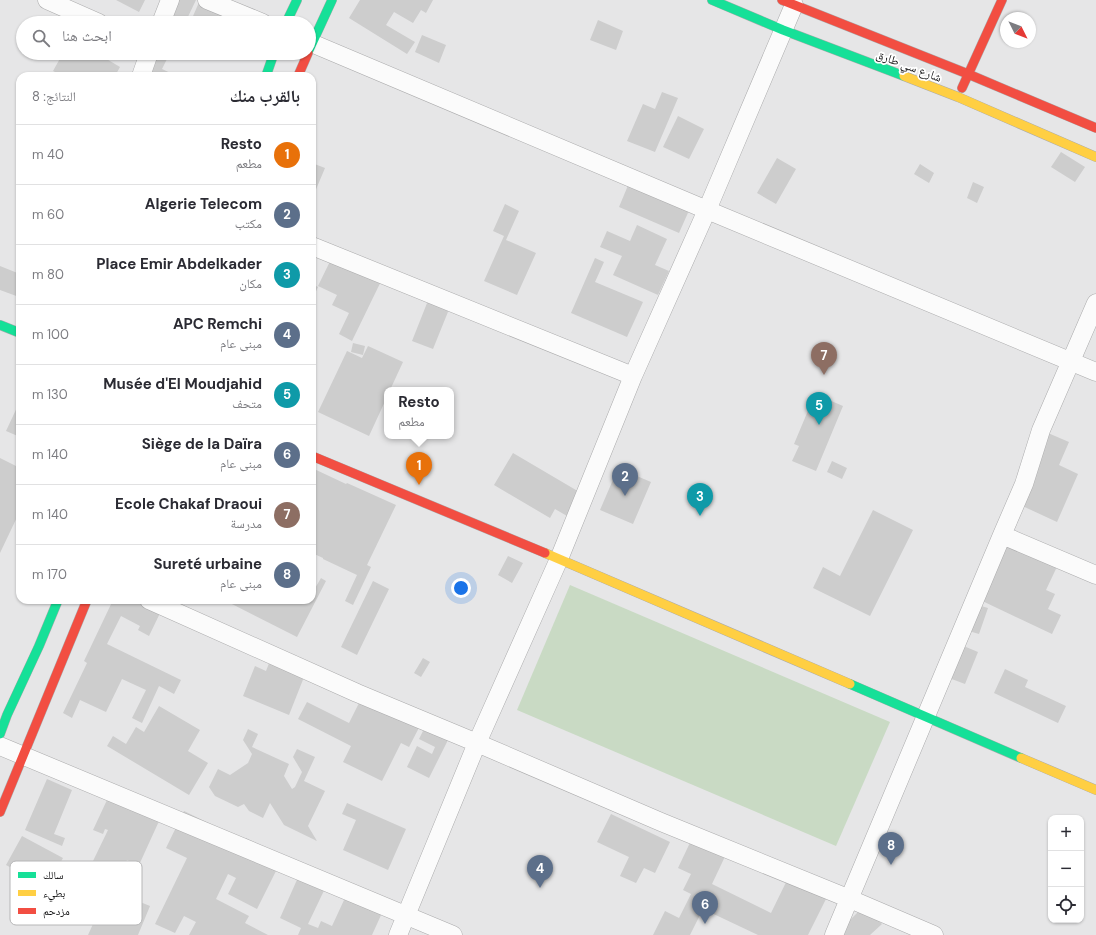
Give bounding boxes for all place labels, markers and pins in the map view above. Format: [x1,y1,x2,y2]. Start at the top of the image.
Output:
pin: 7 [811,342,837,375]
pin: 5 [806,392,832,425]
pin: 1 [406,452,432,485]
pin: 2 [612,463,638,496]
pin: 3 [687,483,713,516]
pin: 8 [878,832,904,865]
pin: 4 [527,855,553,888]
pin: 6 [692,891,718,924]

